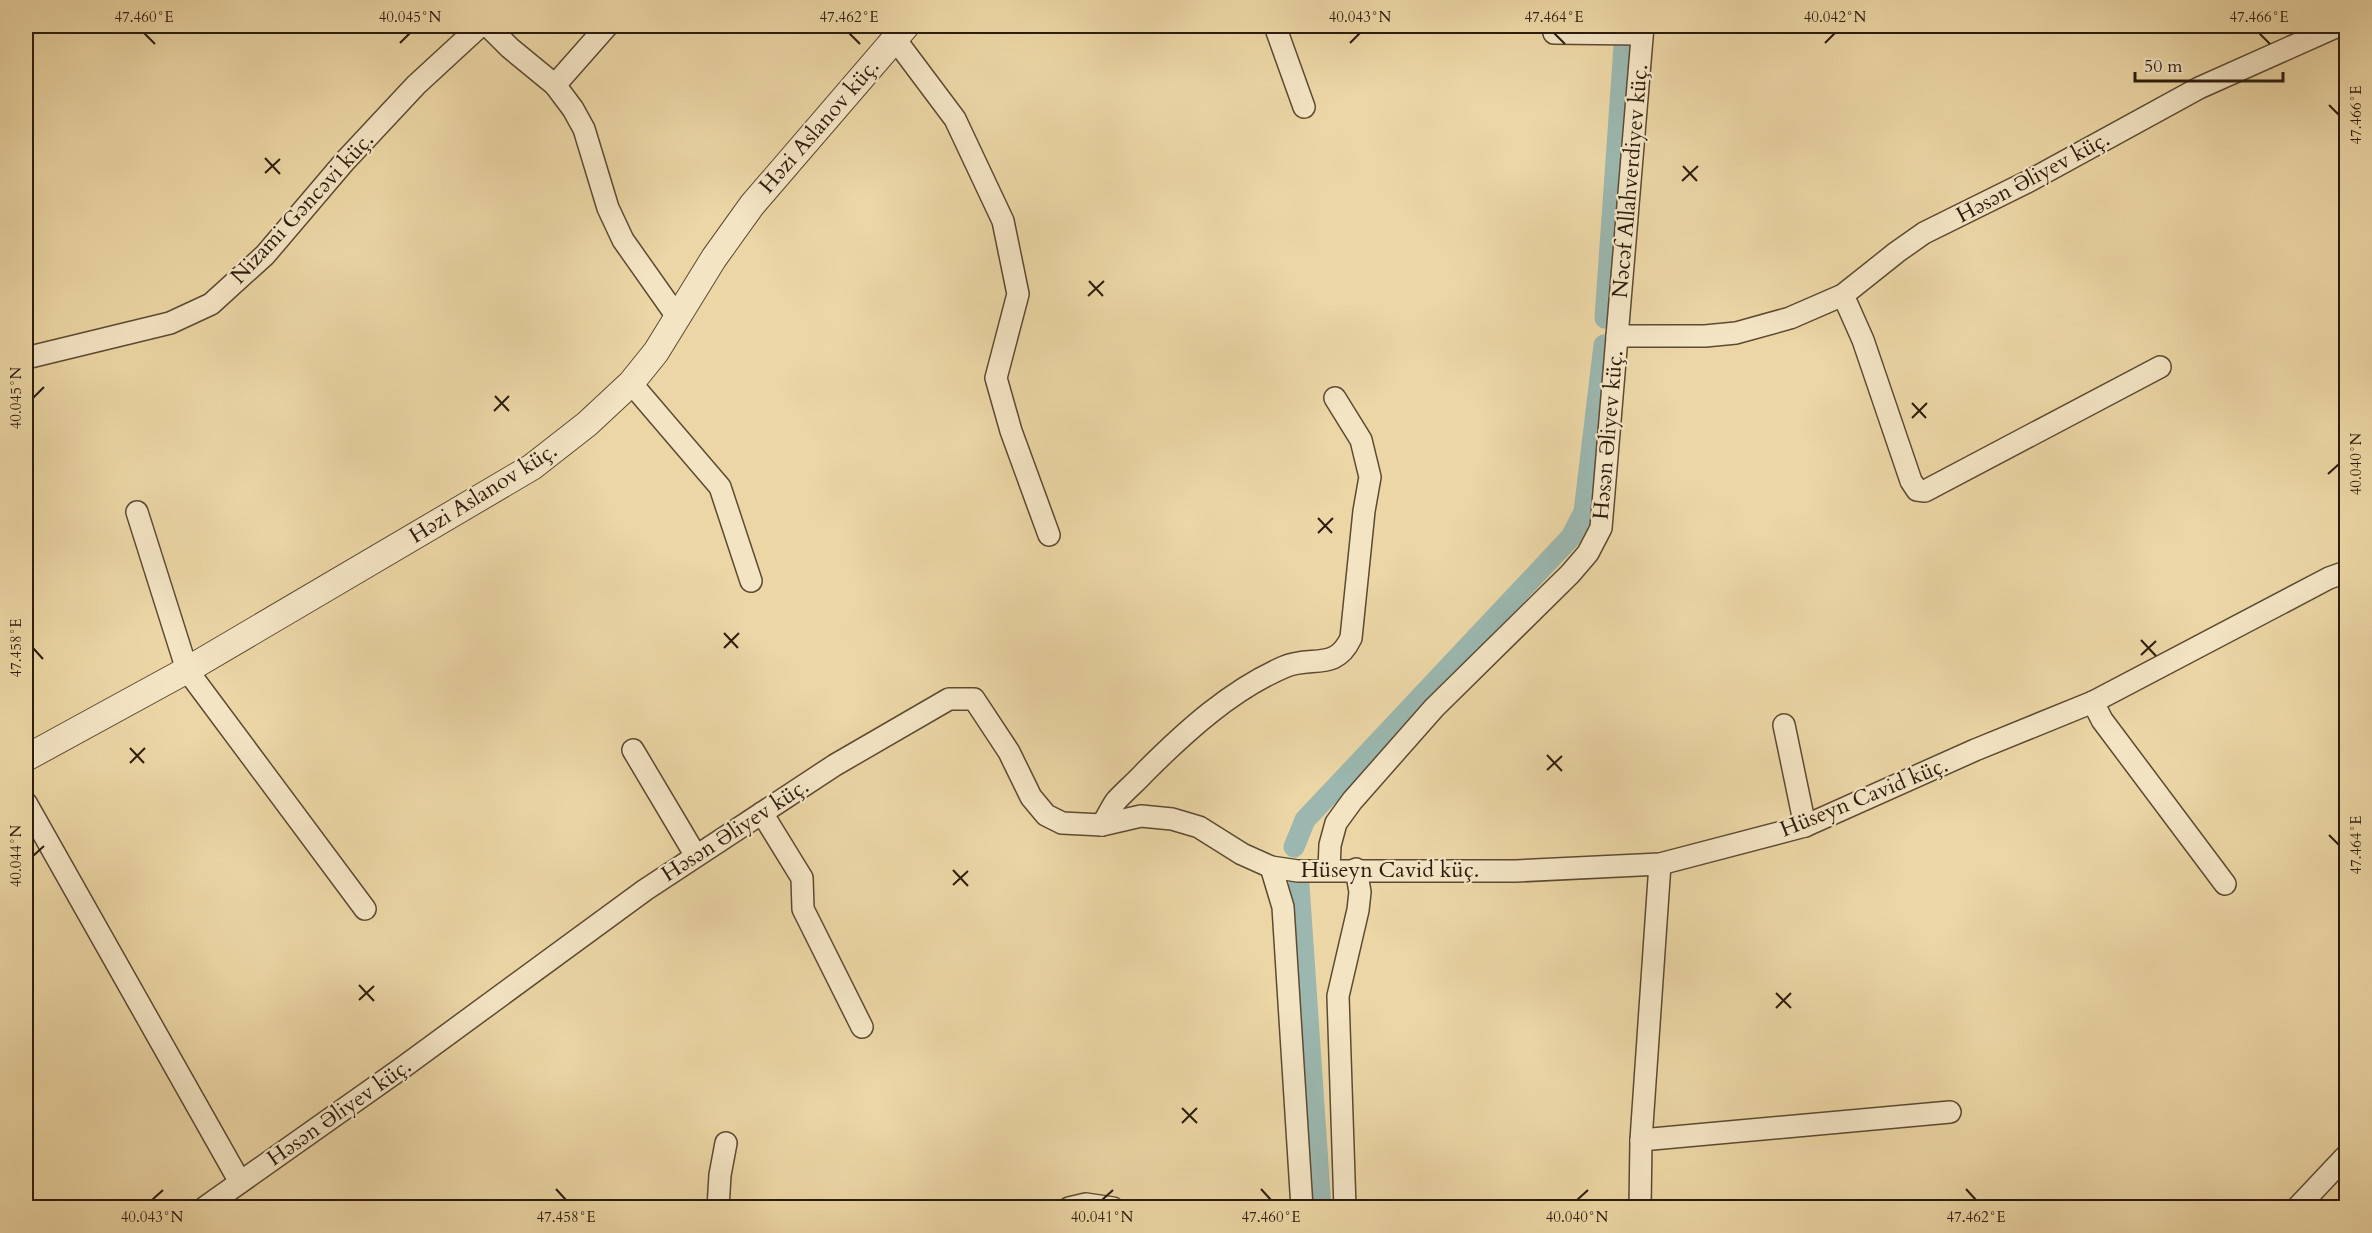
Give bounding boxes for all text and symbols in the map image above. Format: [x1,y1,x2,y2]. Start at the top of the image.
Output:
text: 47.460°E [114,7,174,27]
text: 40.045°N [379,7,442,27]
text: 47.462°E [819,7,879,27]
text: 40.043°N [1329,7,1392,27]
text: 47.464°E [1524,7,1584,27]
text: 40.042°N [1804,7,1867,27]
text: 47.466°E [2229,7,2289,27]
scale bar [2135,45,2284,83]
street label: Həzi Aslanov küç. [752,52,886,200]
text: 50 m [2144,54,2183,79]
street label: Nəcəf Allahverdiyev küç. [1605,63,1655,299]
text: 47.466°E [2346,85,2366,145]
street label: Həsən Əliyev küç. [1951,124,2115,230]
street label: Nizami Gəncəvi küç. [224,126,380,290]
street label: Həsən Əliyev küç. [1586,349,1630,521]
text: 40.045°N [6,366,26,429]
text: 40.040°N [2346,432,2366,495]
street label: Həzi Aslanov küç. [403,435,563,551]
text: 47.458°E [6,618,26,678]
street label: Hüseyn Cavid küç. [1776,750,1952,844]
street label: Həsən Əliyev küç. [656,771,814,889]
text: 47.464°E [2346,815,2366,875]
text: 40.044°N [6,824,26,887]
street label: Hüseyn Cavid küç. [1301,855,1479,885]
street label: Həsən Əliyev küç. [261,1051,417,1173]
text: 40.043°N [121,1207,184,1227]
text: 47.458°E [536,1207,596,1227]
text: 40.041°N [1071,1207,1134,1227]
text: 47.460°E [1241,1207,1301,1227]
text: 40.040°N [1546,1207,1609,1227]
text: 47.462°E [1946,1207,2006,1227]

